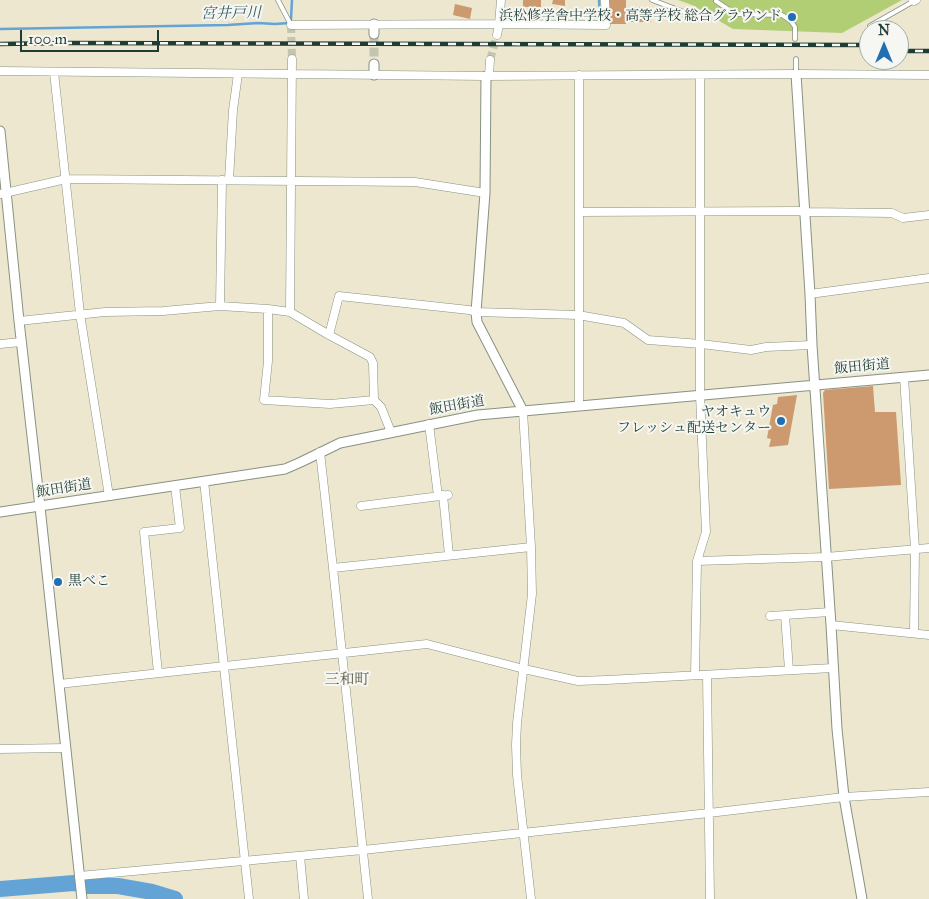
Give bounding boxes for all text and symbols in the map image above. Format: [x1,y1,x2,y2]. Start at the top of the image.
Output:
water label: 宮井戸川 [201,4,261,24]
place label: 浜松修学舎中学校・高等学校 総合グラウンド [499,9,782,25]
marker: 浜松修学舎中学校・高等学校 総合グラウンド [786,11,798,23]
scale bar [22,20,161,52]
north arrow [859,20,909,70]
text: N [878,22,890,39]
text: 100 m [28,30,67,48]
street label: 飯田街道 [833,356,891,378]
street label: 飯田街道 [428,393,486,419]
place label: ヤオキュウ フレッシュ配送センター [617,405,771,438]
marker: ヤオキュウ フレッシュ配送センター [775,415,787,427]
street label: 飯田街道 [35,476,93,502]
place label: 黒べこ [68,574,110,590]
marker: 黒べこ [52,576,64,588]
district label: 三和町 [325,671,369,689]

